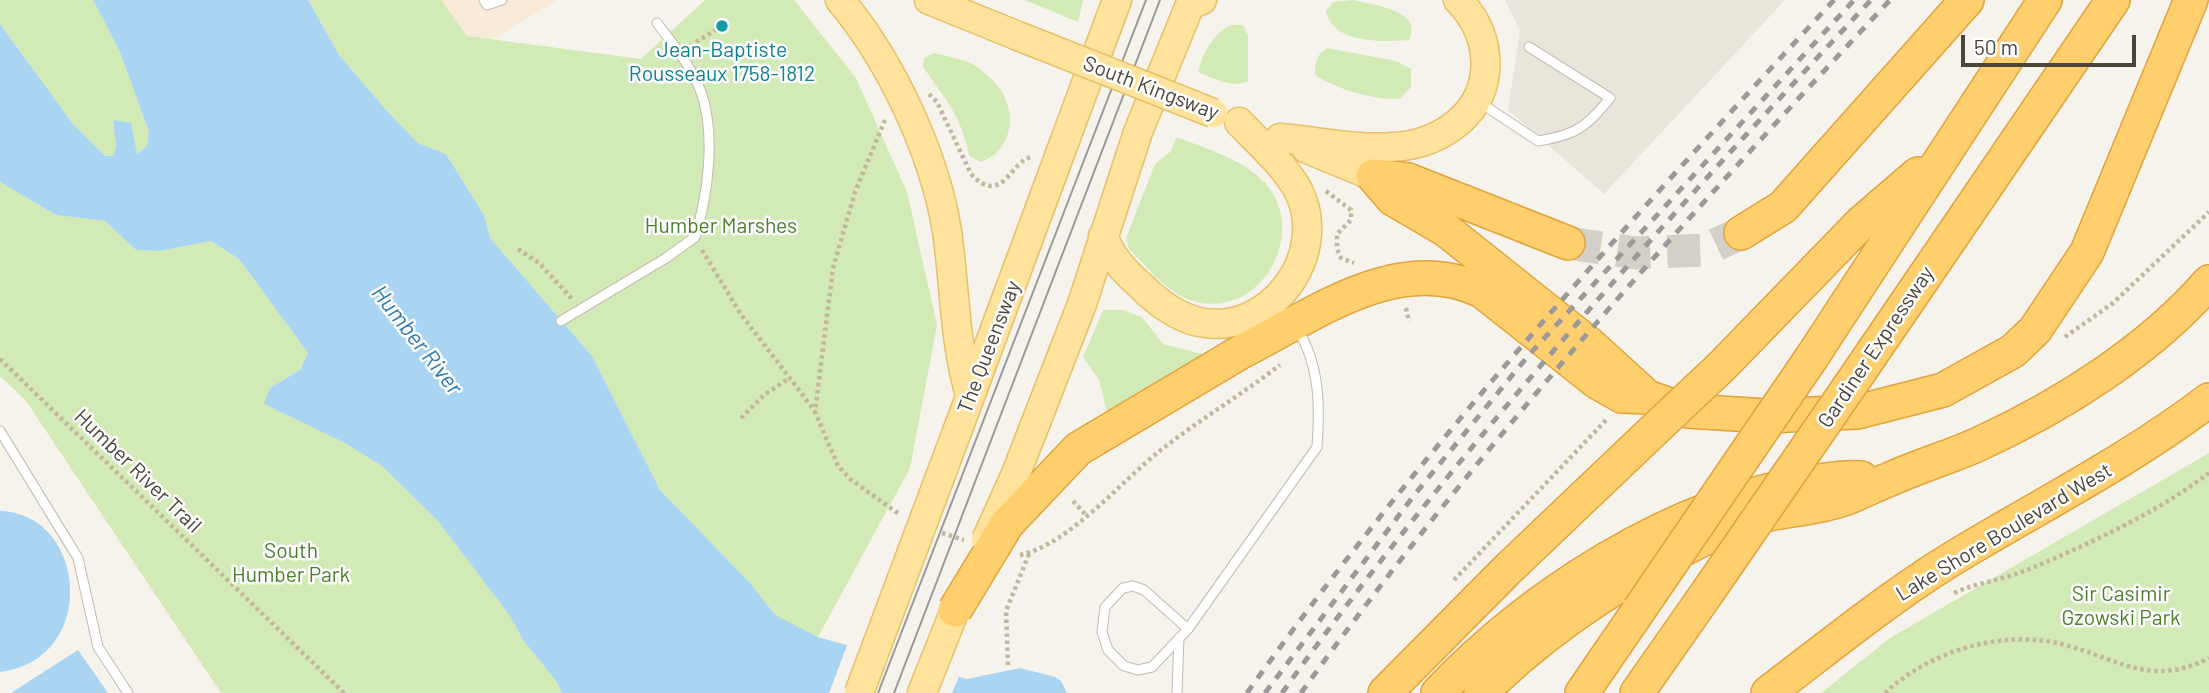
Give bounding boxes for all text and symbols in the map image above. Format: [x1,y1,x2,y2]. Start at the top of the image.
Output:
marker: Jean-Baptiste Rousseaux 1758-1812 [714,18,730,34]
scale bar [1964,21,2139,65]
text: 50 m [1974,34,2018,59]
place label: Jean-Baptiste Rousseaux 1758-1812 [629,37,815,87]
street label: South Kingsway [1080,51,1222,125]
park label: Humber Marshes [645,213,797,239]
street label: Gardiner Expressway [1813,261,1939,433]
street label: The Queensway [952,277,1026,417]
water label: Humber River [366,280,468,400]
street label: Humber River Trail [69,404,207,538]
street label: Lake Shore Boulevard West [1891,457,2117,607]
park label: South Humber Park [232,538,350,588]
park label: Sir Casimir Gzowski Park [2061,581,2181,631]

